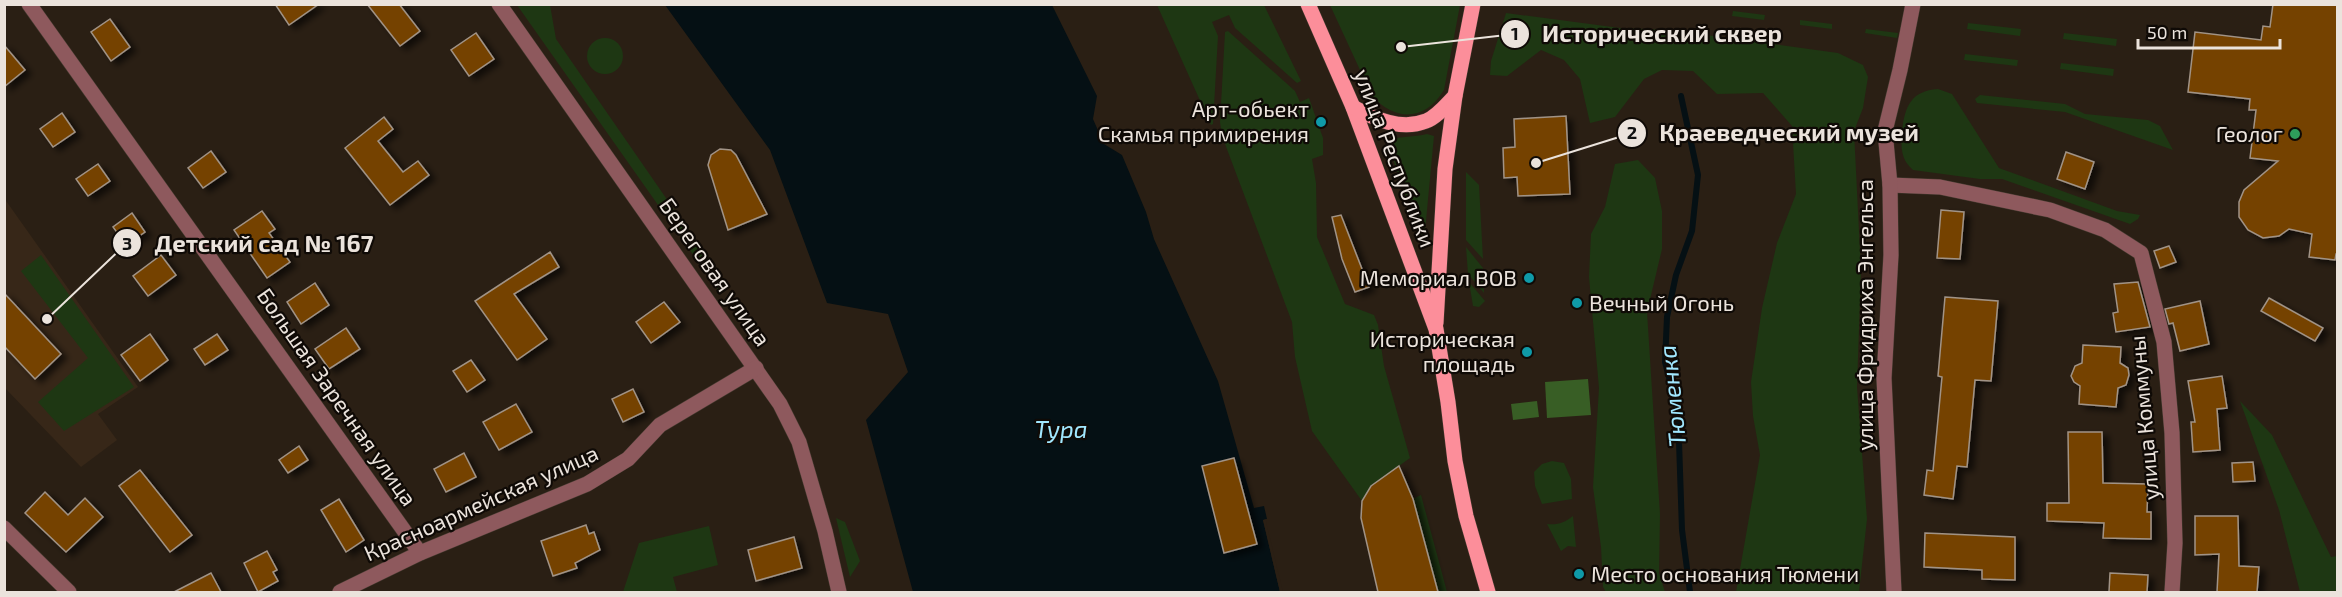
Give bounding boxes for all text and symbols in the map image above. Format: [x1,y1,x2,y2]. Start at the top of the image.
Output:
scale bar [2138,12,2280,50]
callout: Исторический сквер [1500,13,1794,55]
text: Исторический сквер [1542,18,1782,47]
text: 50 m [2147,21,2187,43]
text: 1 [1511,22,1519,44]
street label: улица Республики [1349,65,1442,251]
place label: Арт-обьект Скамья примирения [1098,95,1309,146]
callout: Краеведческий музей [1617,112,1931,154]
marker: Арт-обьект Скамья примирения [1314,115,1328,129]
text: Краеведческий музей [1659,117,1919,146]
place label: Геолог [2216,120,2283,146]
text: 2 [1627,121,1637,143]
marker: Геолог [2288,127,2302,141]
street label: улица Фридриха Энгельса [1851,179,1878,451]
street label: Береговая улица [654,192,777,351]
callout: Детский сад № 167 [112,222,385,264]
text: Детский сад № 167 [155,228,374,257]
text: 3 [122,232,132,254]
place label: Мемориал ВОВ [1360,264,1517,290]
marker: Мемориал ВОВ [1522,271,1536,285]
street label: Большая Заречная улица [252,283,423,511]
place label: Вечный Огонь [1589,289,1734,315]
marker: Вечный Огонь [1570,296,1584,310]
place label: Историческая площадь [1370,325,1515,376]
street label: улица Коммуны [2123,335,2164,502]
water label: Тюменка [1652,344,1691,448]
marker: Историческая площадь [1520,345,1534,359]
water label: Тура [1034,414,1088,443]
street label: Красноармейская улица [359,439,602,566]
place label: Место основания Тюмени [1591,560,1859,586]
marker: Место основания Тюмени [1572,567,1586,581]

